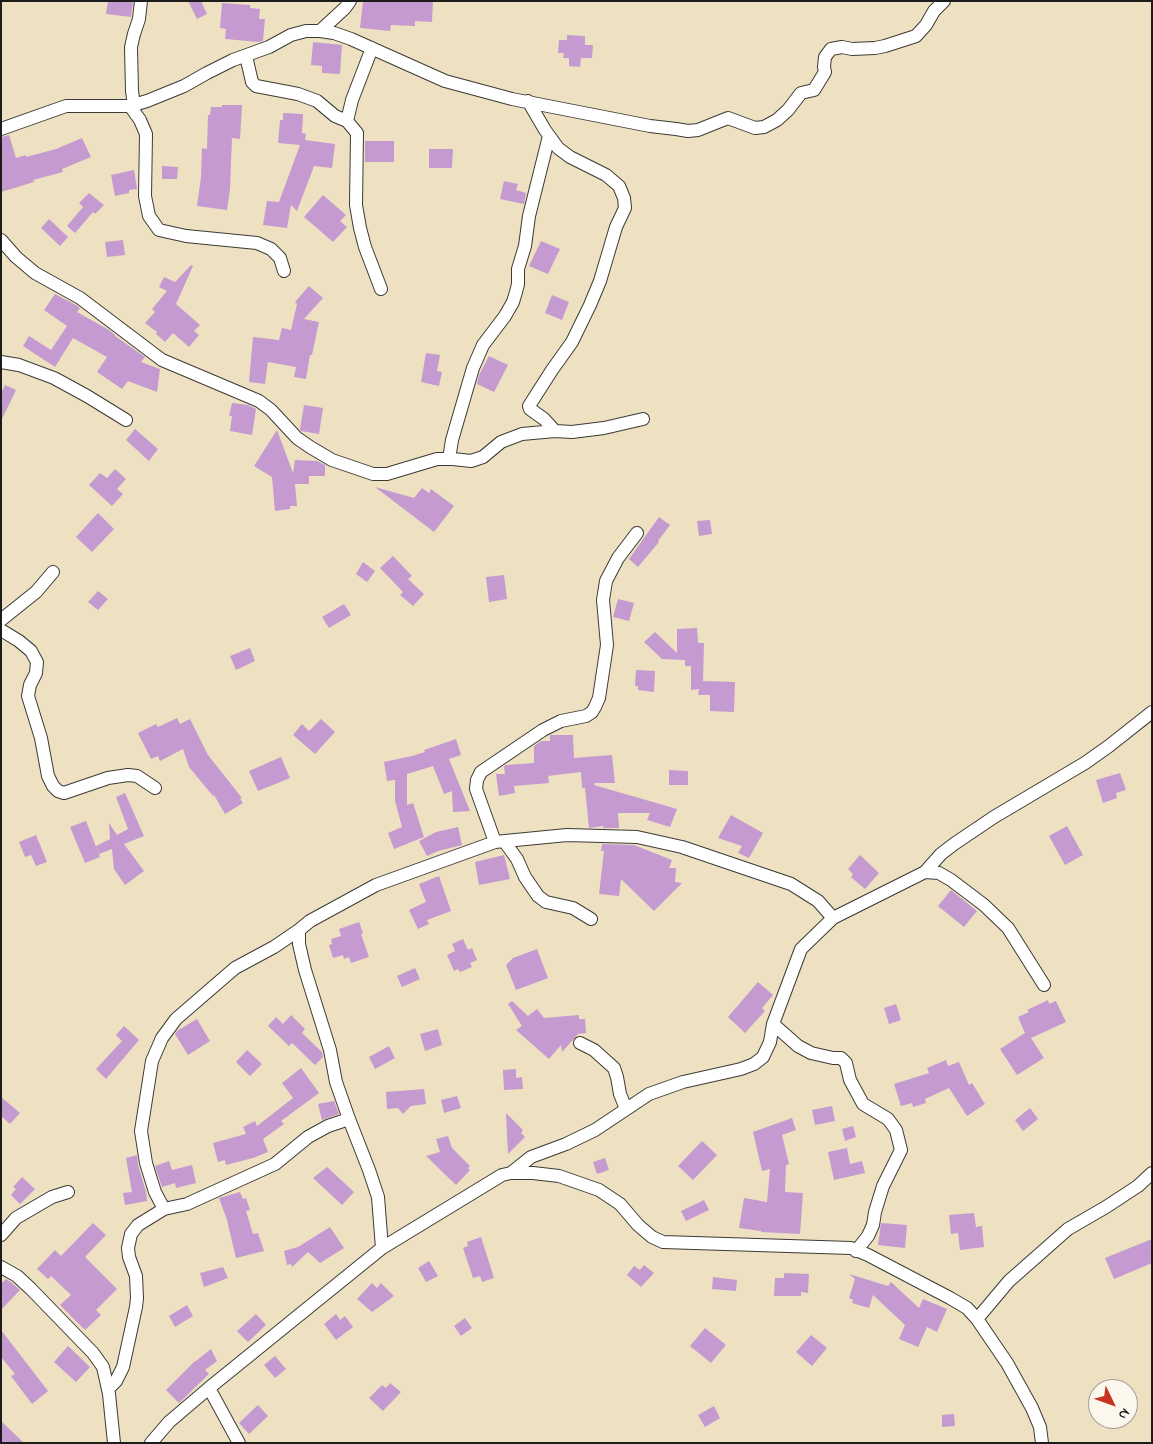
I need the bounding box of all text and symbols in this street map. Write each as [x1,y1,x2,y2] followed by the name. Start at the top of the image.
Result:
[1088,1379,1138,1429] north arrow
[1113,1403,1135,1424] text: N

